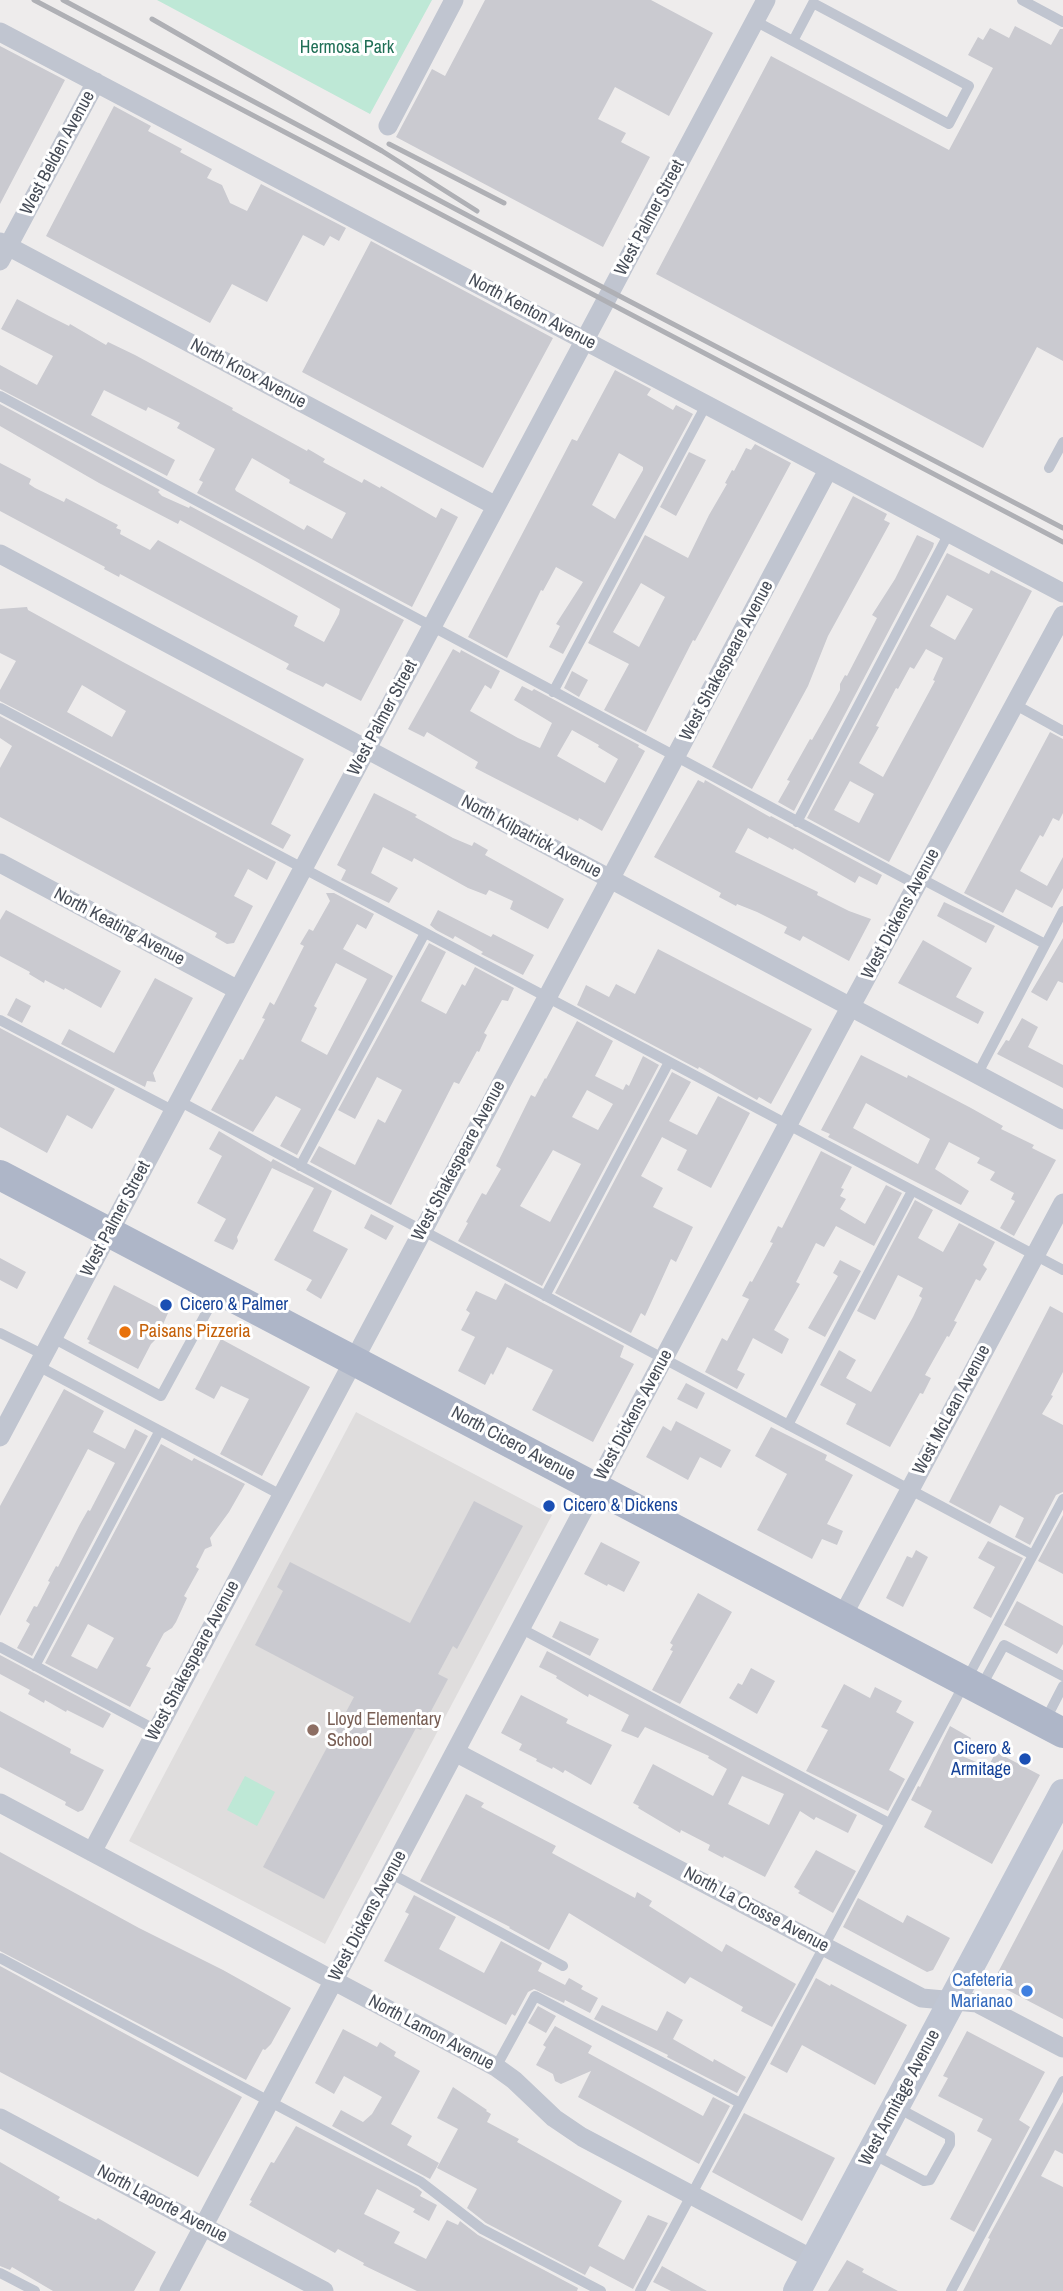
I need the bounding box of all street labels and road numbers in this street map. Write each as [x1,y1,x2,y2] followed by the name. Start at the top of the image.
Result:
[16,87,100,219] street label: West Belden Avenue
[610,157,690,279] street label: West Palmer Street
[465,269,599,355] street label: North Kenton Avenue
[187,334,309,414] street label: North Knox Avenue
[676,577,778,745] street label: West Shakespeare Avenue
[343,657,423,779] street label: West Palmer Street
[457,791,605,883] street label: North Kilpatrick Avenue
[857,845,945,983] street label: West Dickens Avenue
[50,883,188,971] street label: North Keating Avenue
[408,1077,510,1245] street label: West Shakespeare Avenue
[76,1158,156,1280] street label: West Palmer Street
[909,1341,995,1479] street label: West McLean Avenue
[590,1346,678,1484] street label: West Dickens Avenue
[447,1402,579,1486] street label: North Cicero Avenue
[142,1577,244,1745] street label: West Shakespeare Avenue
[324,1847,412,1985] street label: West Dickens Avenue
[680,1863,832,1957] street label: North La Crosse Avenue
[364,1991,498,2075] street label: North Lamon Avenue
[855,2026,945,2170] street label: West Armitage Avenue
[93,2161,231,2247] street label: North Laporte Avenue

